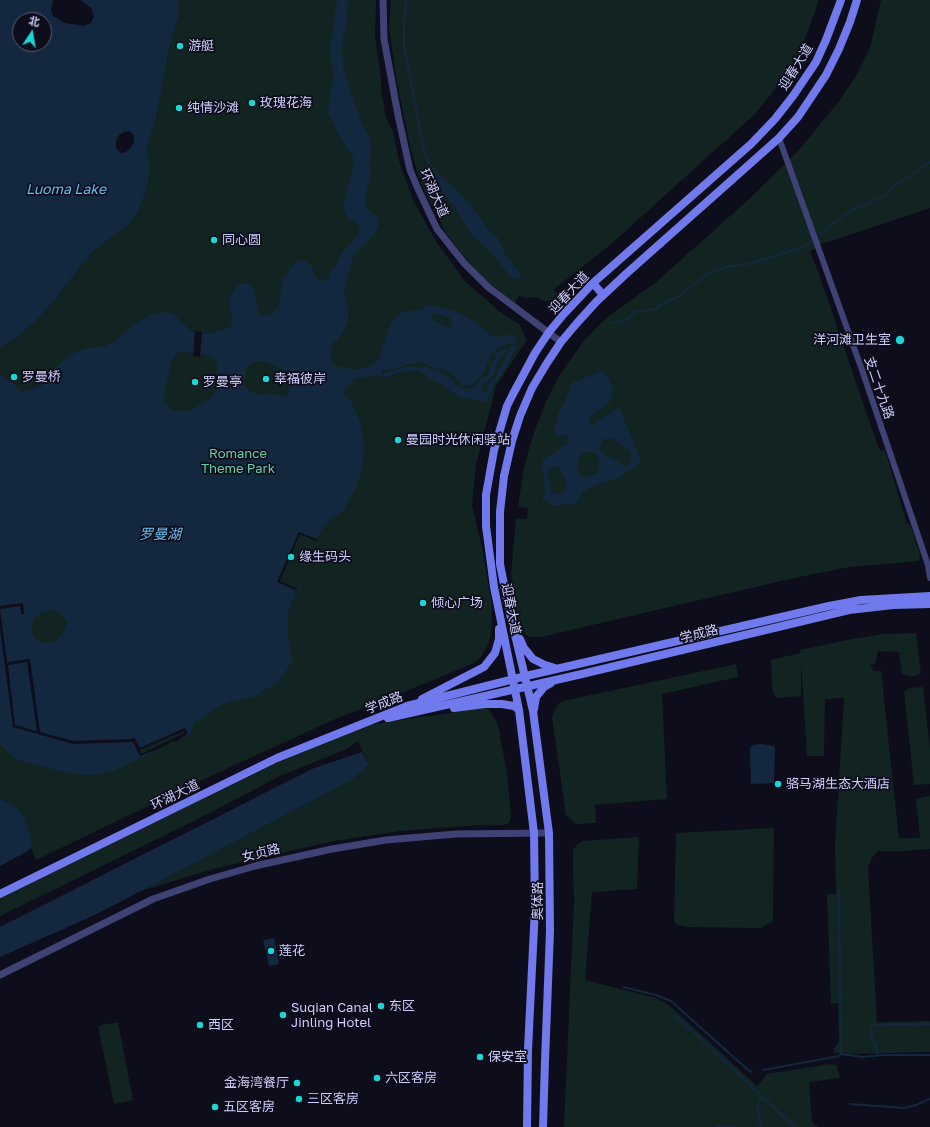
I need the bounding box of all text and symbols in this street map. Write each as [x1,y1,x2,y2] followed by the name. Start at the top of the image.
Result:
[12,12,52,52] north arrow
[28,13,41,28] text: 北
[188,38,214,54] place label: 游艇
[175,41,185,51] marker: 游艇
[776,41,816,93] street label: 迎春大道
[260,95,312,111] place label: 玫瑰花海
[247,98,257,108] marker: 玫瑰花海
[187,100,239,116] place label: 纯情沙滩
[174,103,184,113] marker: 纯情沙滩
[416,166,452,220] street label: 环湖大道
[26,182,106,198] water label: Luoma Lake
[222,232,261,248] place label: 同心圆
[209,235,219,245] marker: 同心圆
[546,269,592,317] street label: 迎春大道
[813,332,891,348] place label: 洋河滩卫生室
[894,334,906,346] marker: 洋河滩卫生室
[861,355,897,421] street label: 支二十九路
[22,369,61,385] place label: 罗曼桥
[274,371,326,387] place label: 幸福彼岸
[9,372,19,382] marker: 罗曼桥
[203,374,242,390] place label: 罗曼亭
[261,374,271,384] marker: 幸福彼岸
[190,377,200,387] marker: 罗曼亭
[406,432,510,448] place label: 曼园时光休闲驿站
[393,435,403,445] marker: 曼园时光休闲驿站
[201,446,275,477] park label: Romance Theme Park
[139,527,181,543] water label: 罗曼湖
[299,549,351,565] place label: 缘生码头
[286,552,296,562] marker: 缘生码头
[498,582,524,636] street label: 迎春大道
[431,595,483,611] place label: 倾心广场
[418,598,428,608] marker: 倾心广场
[678,622,720,646] street label: 学成路
[363,689,405,717] street label: 学成路
[786,776,890,792] place label: 骆马湖生态大酒店
[148,777,202,813] street label: 环湖大道
[773,779,783,789] marker: 骆马湖生态大酒店
[240,841,282,865] street label: 女贞路
[530,882,546,920] street label: 奥体路
[279,943,305,959] place label: 莲花
[266,946,276,956] marker: 莲花
[389,998,415,1014] place label: 东区
[291,1000,373,1031] place label: Suqian Canal Jinling Hotel
[376,1001,386,1011] marker: 东区
[278,1010,288,1020] marker: Suqian Canal Jinling Hotel
[208,1017,234,1033] place label: 西区
[195,1020,205,1030] marker: 西区
[488,1049,527,1065] place label: 保安室
[475,1052,485,1062] marker: 保安室
[385,1070,437,1086] place label: 六区客房
[372,1073,382,1083] marker: 六区客房
[224,1075,289,1091] place label: 金海湾餐厅
[292,1078,302,1088] marker: 金海湾餐厅
[307,1091,359,1107] place label: 三区客房
[294,1094,304,1104] marker: 三区客房
[223,1099,275,1115] place label: 五区客房
[210,1102,220,1112] marker: 五区客房

